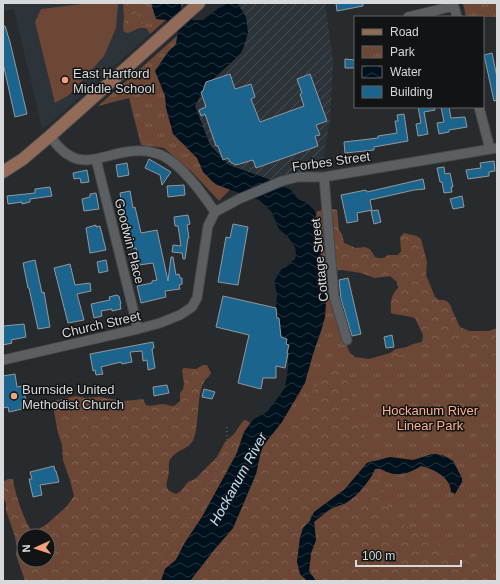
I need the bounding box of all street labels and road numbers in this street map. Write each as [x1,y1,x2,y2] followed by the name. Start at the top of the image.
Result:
[291,149,371,174] street label: Forbes Street
[112,197,147,285] street label: Goodwin Place
[308,217,331,302] street label: Cottage Street
[60,308,142,341] street label: Church Street

